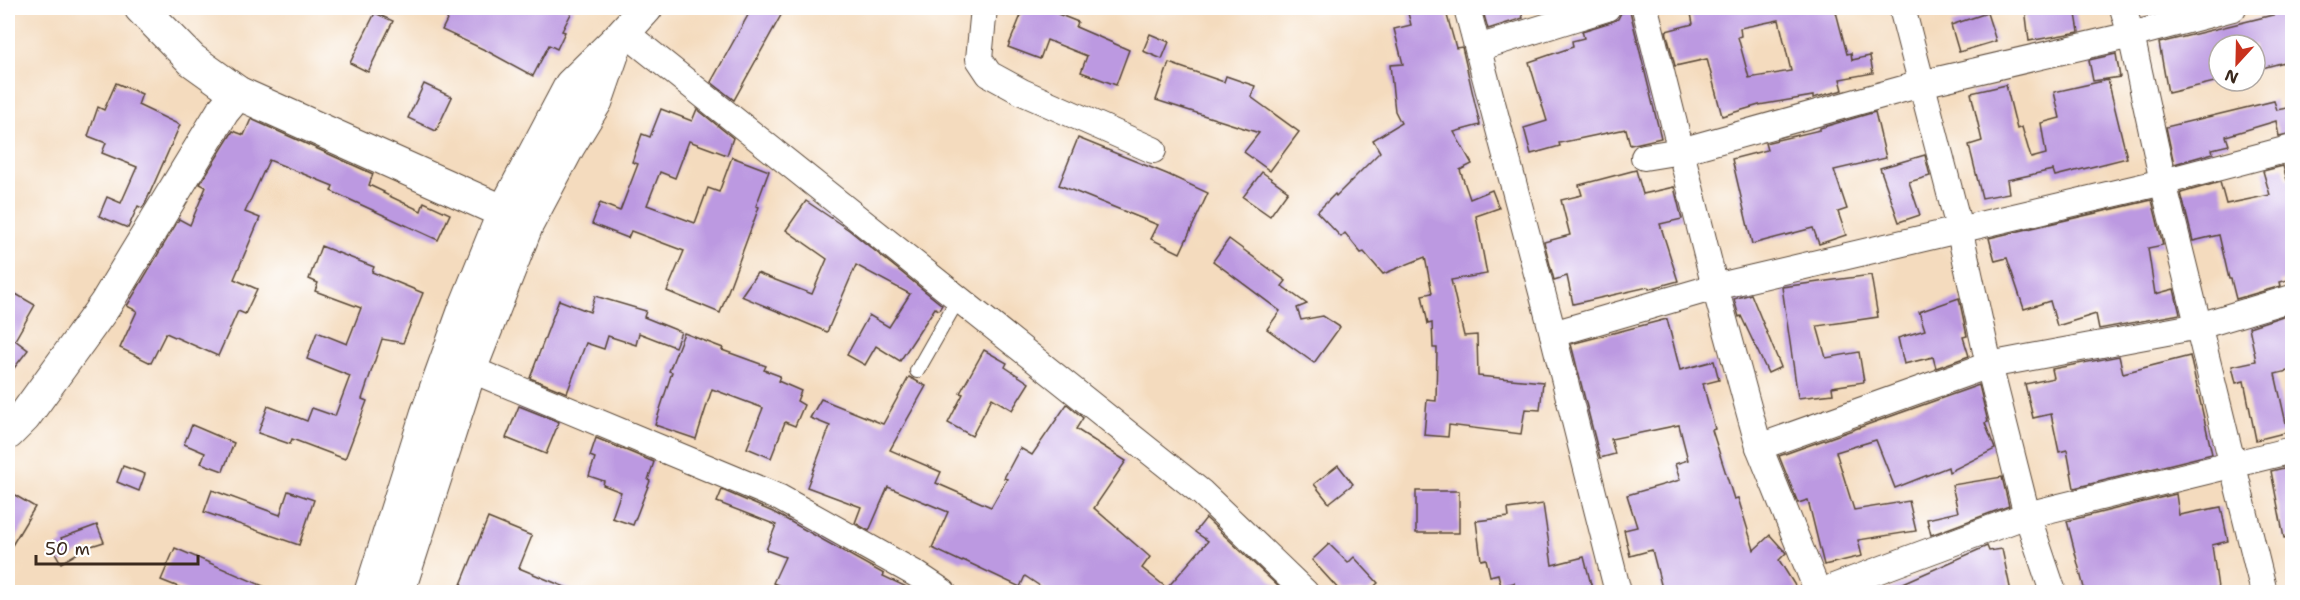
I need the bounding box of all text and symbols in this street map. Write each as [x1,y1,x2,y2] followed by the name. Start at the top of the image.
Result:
[2207,33,2267,93] north arrow
[2222,64,2241,89] text: N
[36,528,198,566] scale bar
[45,537,90,561] text: 50 m

